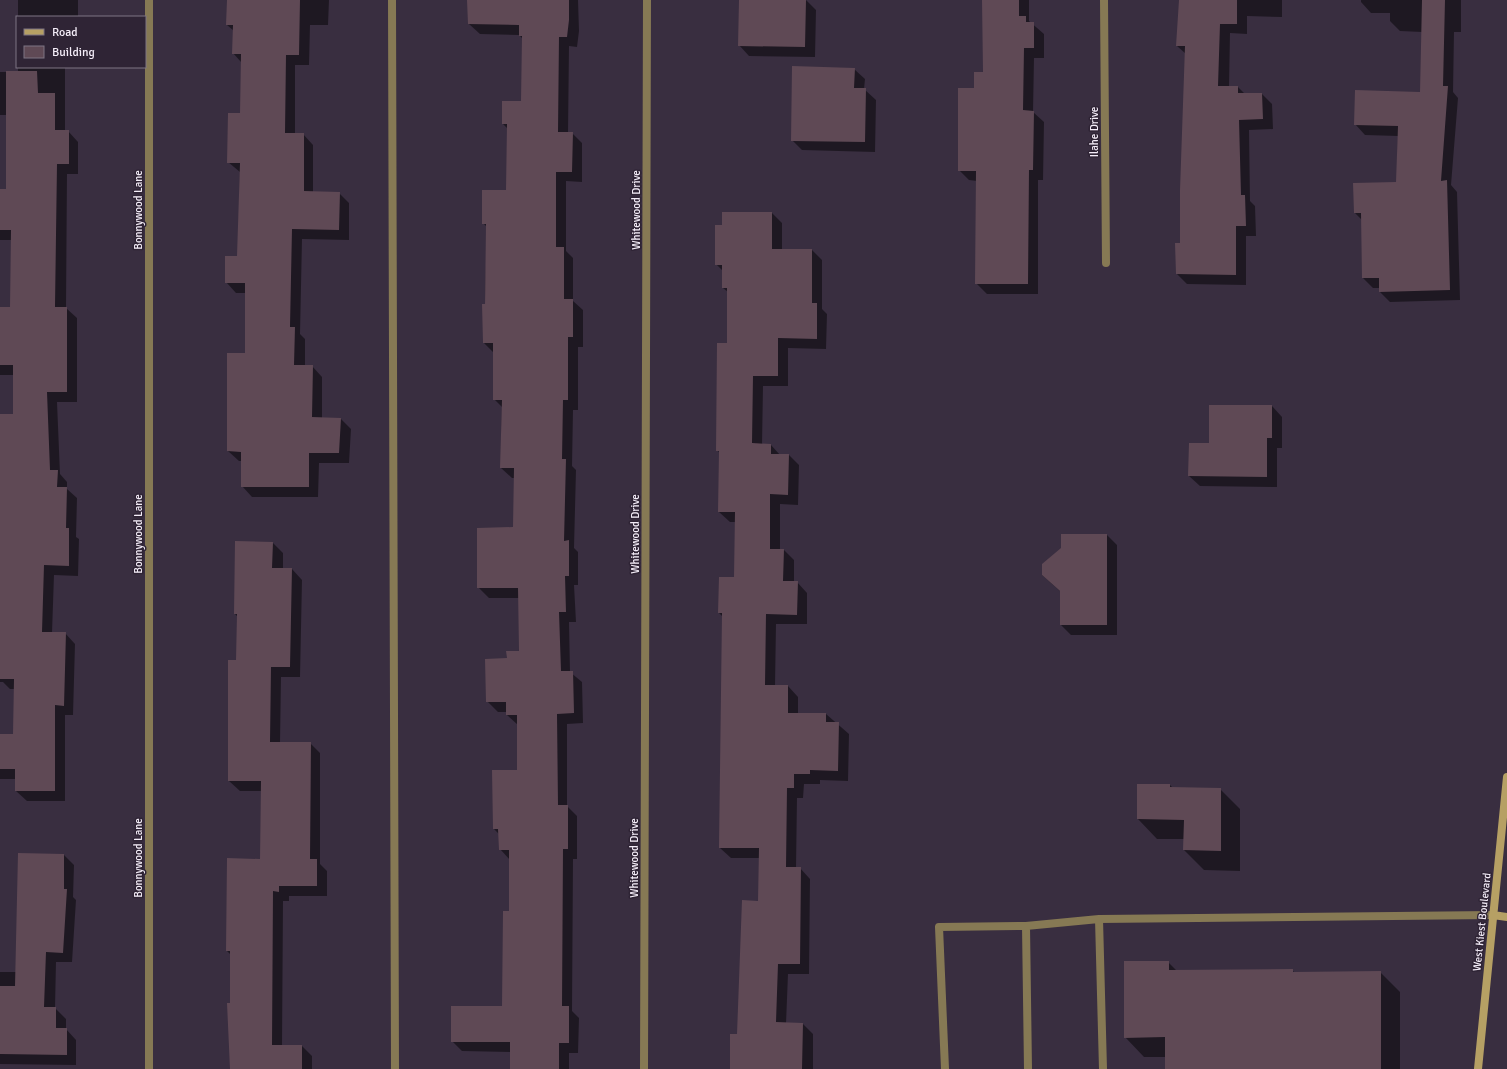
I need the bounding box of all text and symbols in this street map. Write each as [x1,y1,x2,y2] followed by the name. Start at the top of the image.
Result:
[16,16,146,68] legend
[52,25,78,40] text: Road
[52,45,95,60] text: Building
[1088,107,1101,157] street label: Ilahe Drive
[132,170,145,250] street label: Bonnywood Lane
[630,170,643,250] street label: Whitewood Drive
[132,494,145,574] street label: Bonnywood Lane
[629,494,642,574] street label: Whitewood Drive
[132,818,145,898] street label: Bonnywood Lane
[628,818,641,898] street label: Whitewood Drive
[1470,872,1494,972] street label: West Kiest Boulevard

